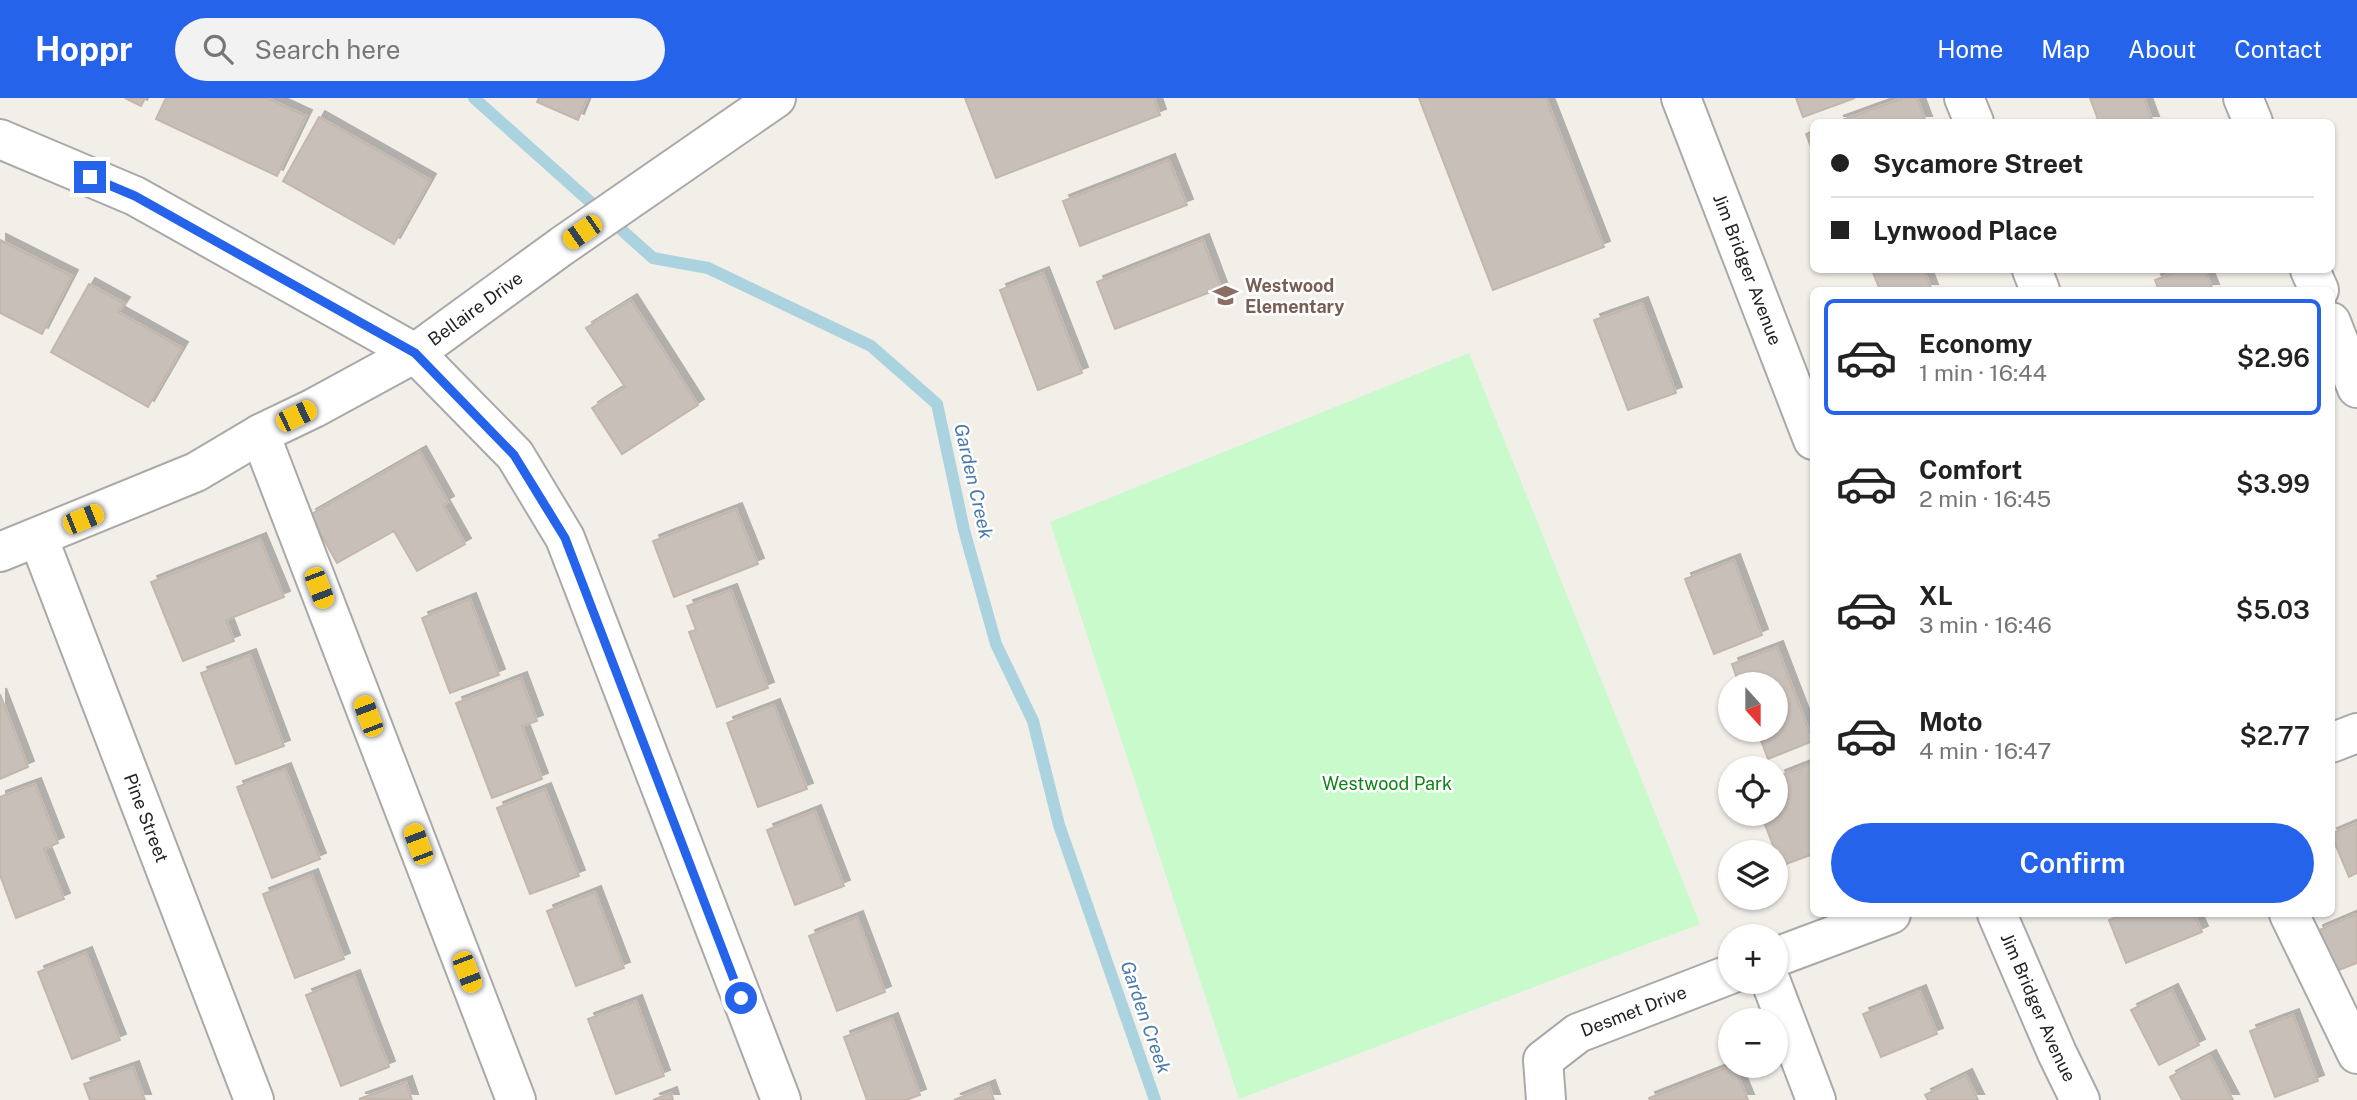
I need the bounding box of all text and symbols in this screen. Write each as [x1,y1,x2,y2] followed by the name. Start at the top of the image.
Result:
[175,18,665,81] search box
[35,30,133,68] text: Hoppr
[199,30,237,68] icon: search
[255,34,401,65] text: Search here
[1937,35,2003,63] text: Home
[2041,35,2090,63] text: Map
[2128,35,2196,63] text: About
[2234,35,2322,63] text: Contact
[1873,148,2083,179] text: Sycamore Street
[74,161,106,193] route end
[1709,191,1786,348] street label: Jim Bridger Avenue
[559,211,606,253] car
[1873,215,2057,246] text: Lynwood Place
[424,267,527,350] street label: Bellaire Drive
[1245,275,1344,317] place label: Westwood Elementary
[1211,282,1239,310] school or university icon: Westwood Elementary
[1835,326,1898,389] icon: car
[1919,328,2032,359] text: Economy
[2237,342,2310,373] text: $2.96
[1919,359,2047,386] text: 1 min · 16:44
[273,397,320,435] car
[950,421,998,542] water label: Garden Creek
[1835,452,1898,515] icon: car
[1919,454,2022,485] text: Comfort
[2236,468,2310,499] text: $3.99
[1919,485,2051,512] text: 2 min · 16:45
[60,501,107,537] car
[302,565,337,611] car
[1835,578,1898,641] icon: car
[1919,580,1953,611] text: XL
[2236,594,2310,625] text: $5.03
[1919,611,2052,638] text: 3 min · 16:46
[1718,672,1788,742] north arrow
[1718,672,1788,1078] map controls
[351,693,386,739] car
[1835,704,1898,767] icon: car
[1919,706,1982,737] text: Moto
[2240,720,2310,751] text: $2.77
[1919,737,2051,764] text: 4 min · 16:47
[1718,756,1788,826] button: locate
[120,770,173,865] street label: Pine Street
[1322,773,1452,794] park label: Westwood Park
[401,821,436,867] car
[1831,823,2314,903] button: Confirm
[1718,840,1788,910] button: layers
[1718,924,1788,994] button: +
[1996,930,2080,1085] street label: Jim Bridger Avenue
[450,949,485,995] car
[1116,958,1176,1077] water label: Garden Creek
[1578,981,1689,1041] street label: Desmet Drive
[725,982,757,1014] route start
[1718,1008,1788,1078] button: −

